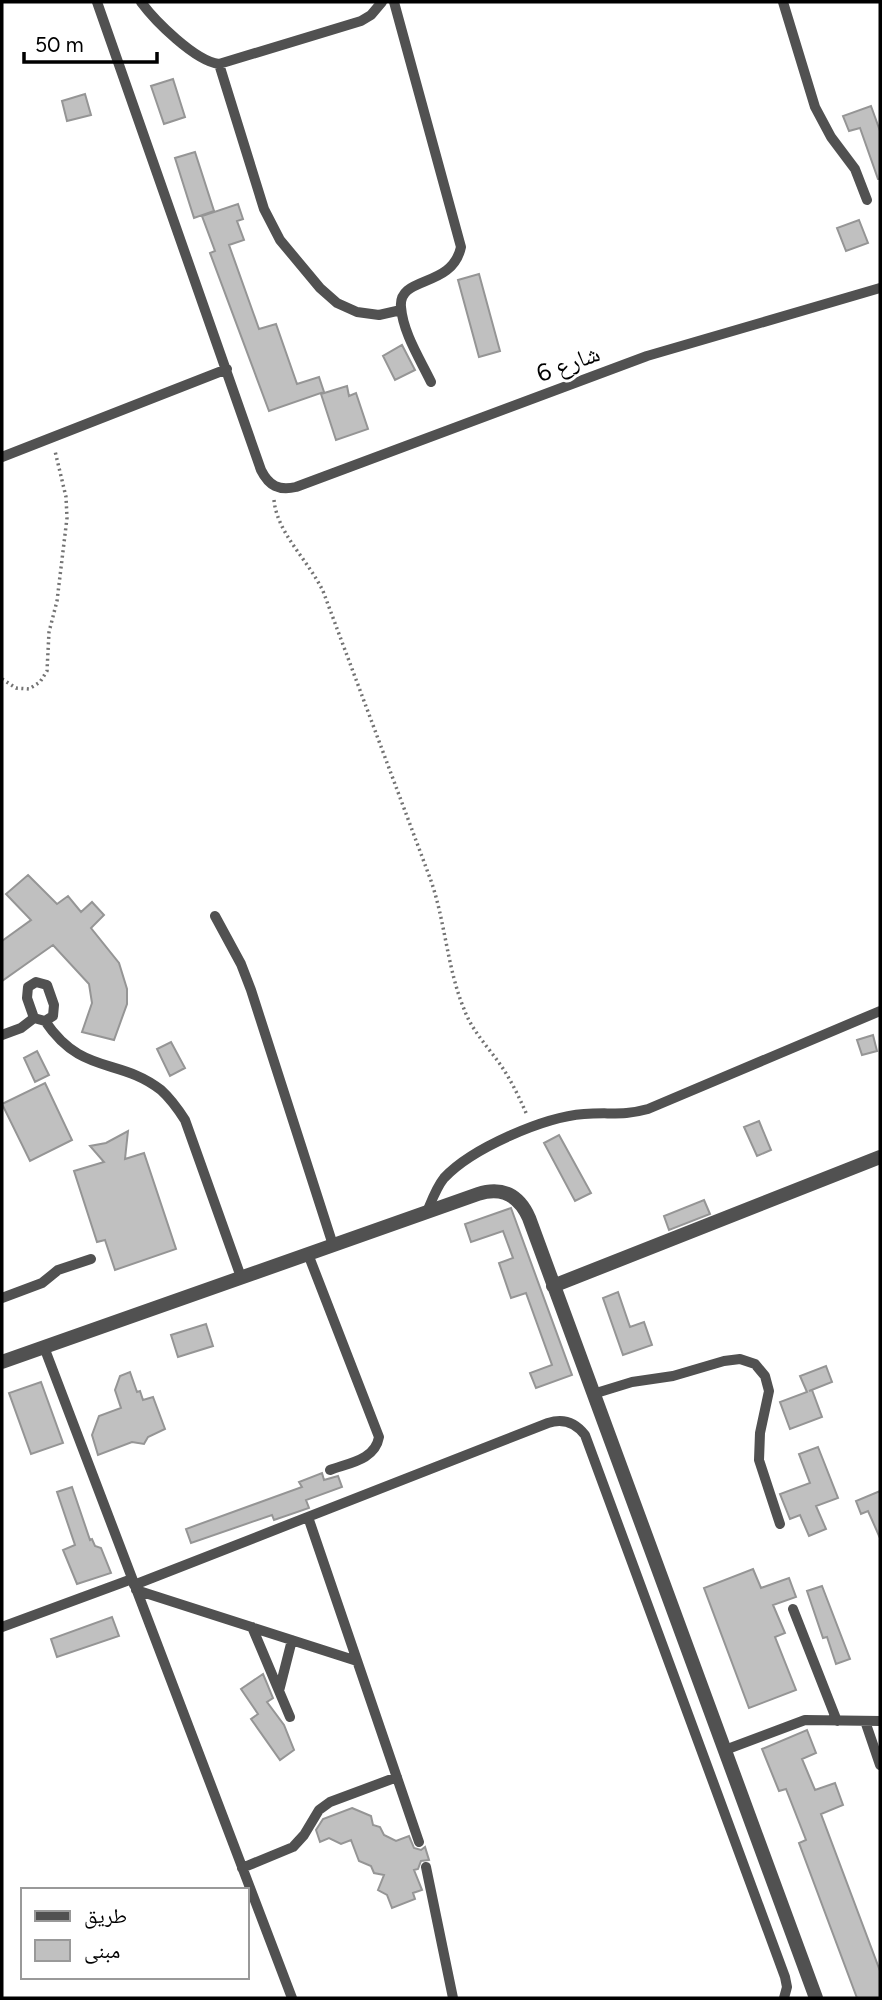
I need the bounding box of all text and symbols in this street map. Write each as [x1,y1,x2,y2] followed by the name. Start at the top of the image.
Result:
[24,21,158,65] scale bar
[35,32,84,57] text: 50 m
[532,338,604,389] street label: شارع 6
[21,1888,248,1979] legend
[84,1903,127,1929] text: طريق
[84,1938,120,1964] text: مبنى

